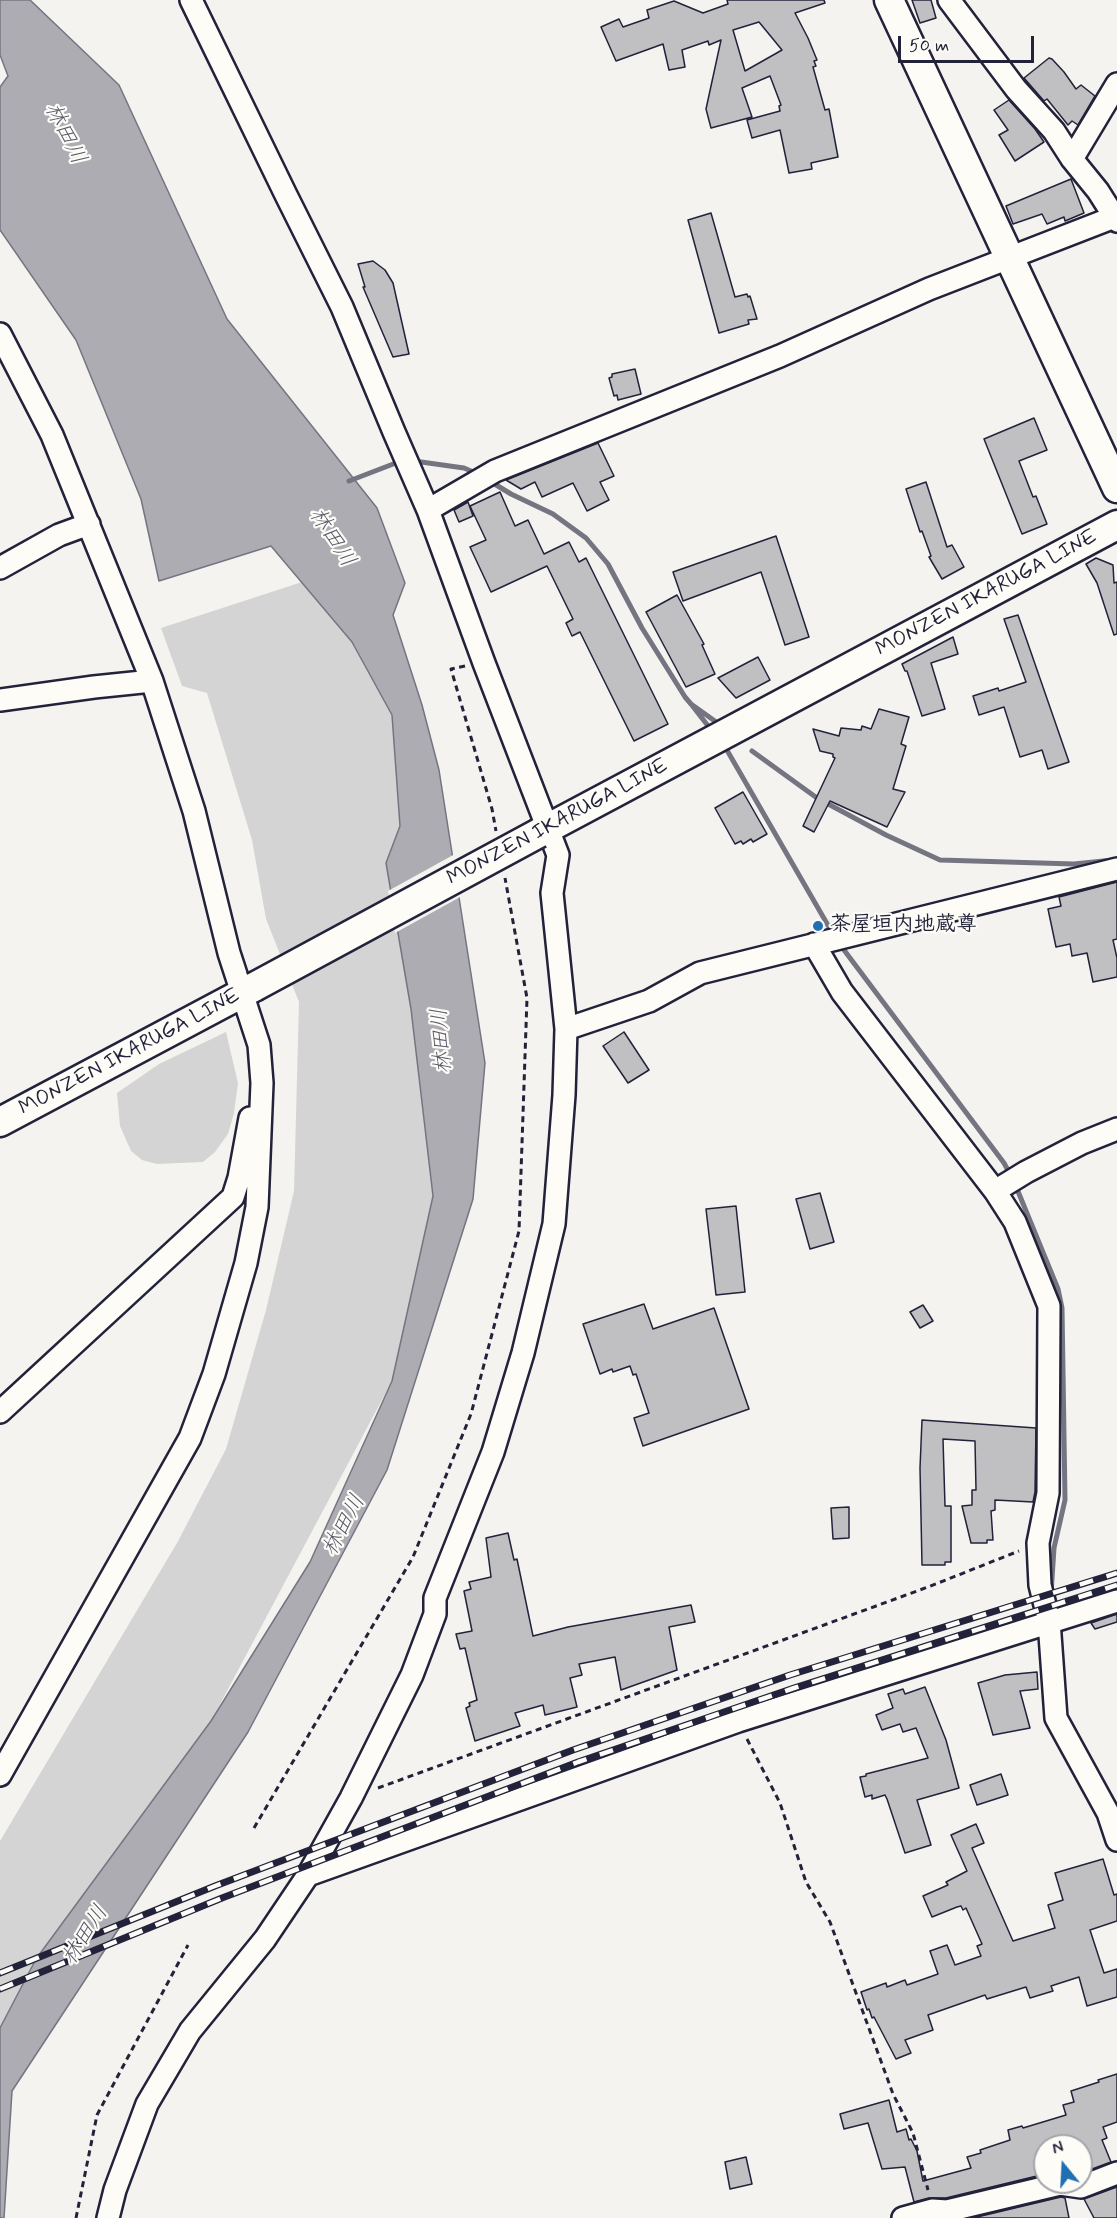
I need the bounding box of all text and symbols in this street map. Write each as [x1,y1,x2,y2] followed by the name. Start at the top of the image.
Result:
[901,24,1038,62] scale bar
[909,34,949,58] text: 50 m
[37,99,91,169] water label: 林田川
[302,503,360,573] water label: 林田川
[872,525,1102,663] street label: MONZEN IKARUGA LINE
[443,754,673,892] street label: MONZEN IKARUGA LINE
[830,913,977,939] place label: 茶屋垣内地蔵尊
[811,919,825,933] marker: 茶屋垣内地蔵尊
[15,984,245,1122] street label: MONZEN IKARUGA LINE
[428,1007,458,1075] water label: 林田川
[318,1491,372,1561] water label: 林田川
[57,1901,115,1971] water label: 林田川
[1033,2134,1093,2194] north arrow
[1050,2137,1066,2160] text: N

